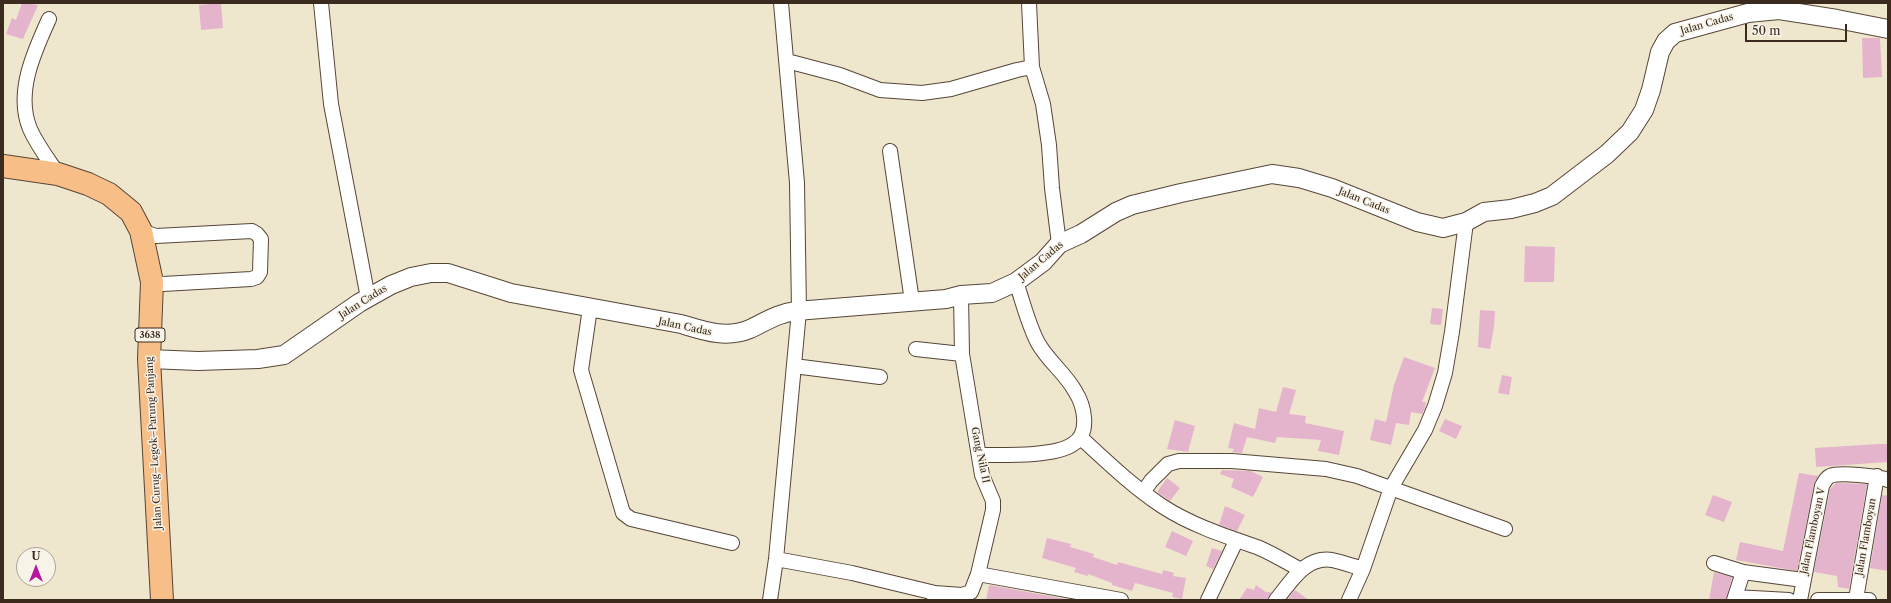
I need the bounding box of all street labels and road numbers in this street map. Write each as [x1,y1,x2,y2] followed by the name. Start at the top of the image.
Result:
[1679,11,1735,37] street label: Jalan Cadas
[1336,185,1392,217] street label: Jalan Cadas
[1016,239,1066,283] street label: Jalan Cadas
[337,282,389,322] street label: Jalan Cadas
[657,315,713,339] street label: Jalan Cadas
[135,328,165,342] road number: 3638
[143,356,165,530] street label: Jalan Curug–Legok–Parung Panjang
[968,426,992,484] street label: Gang Nila II
[1798,486,1828,576] street label: Jalan Flamboyan V
[1853,497,1879,577] street label: Jalan Flamboyan

